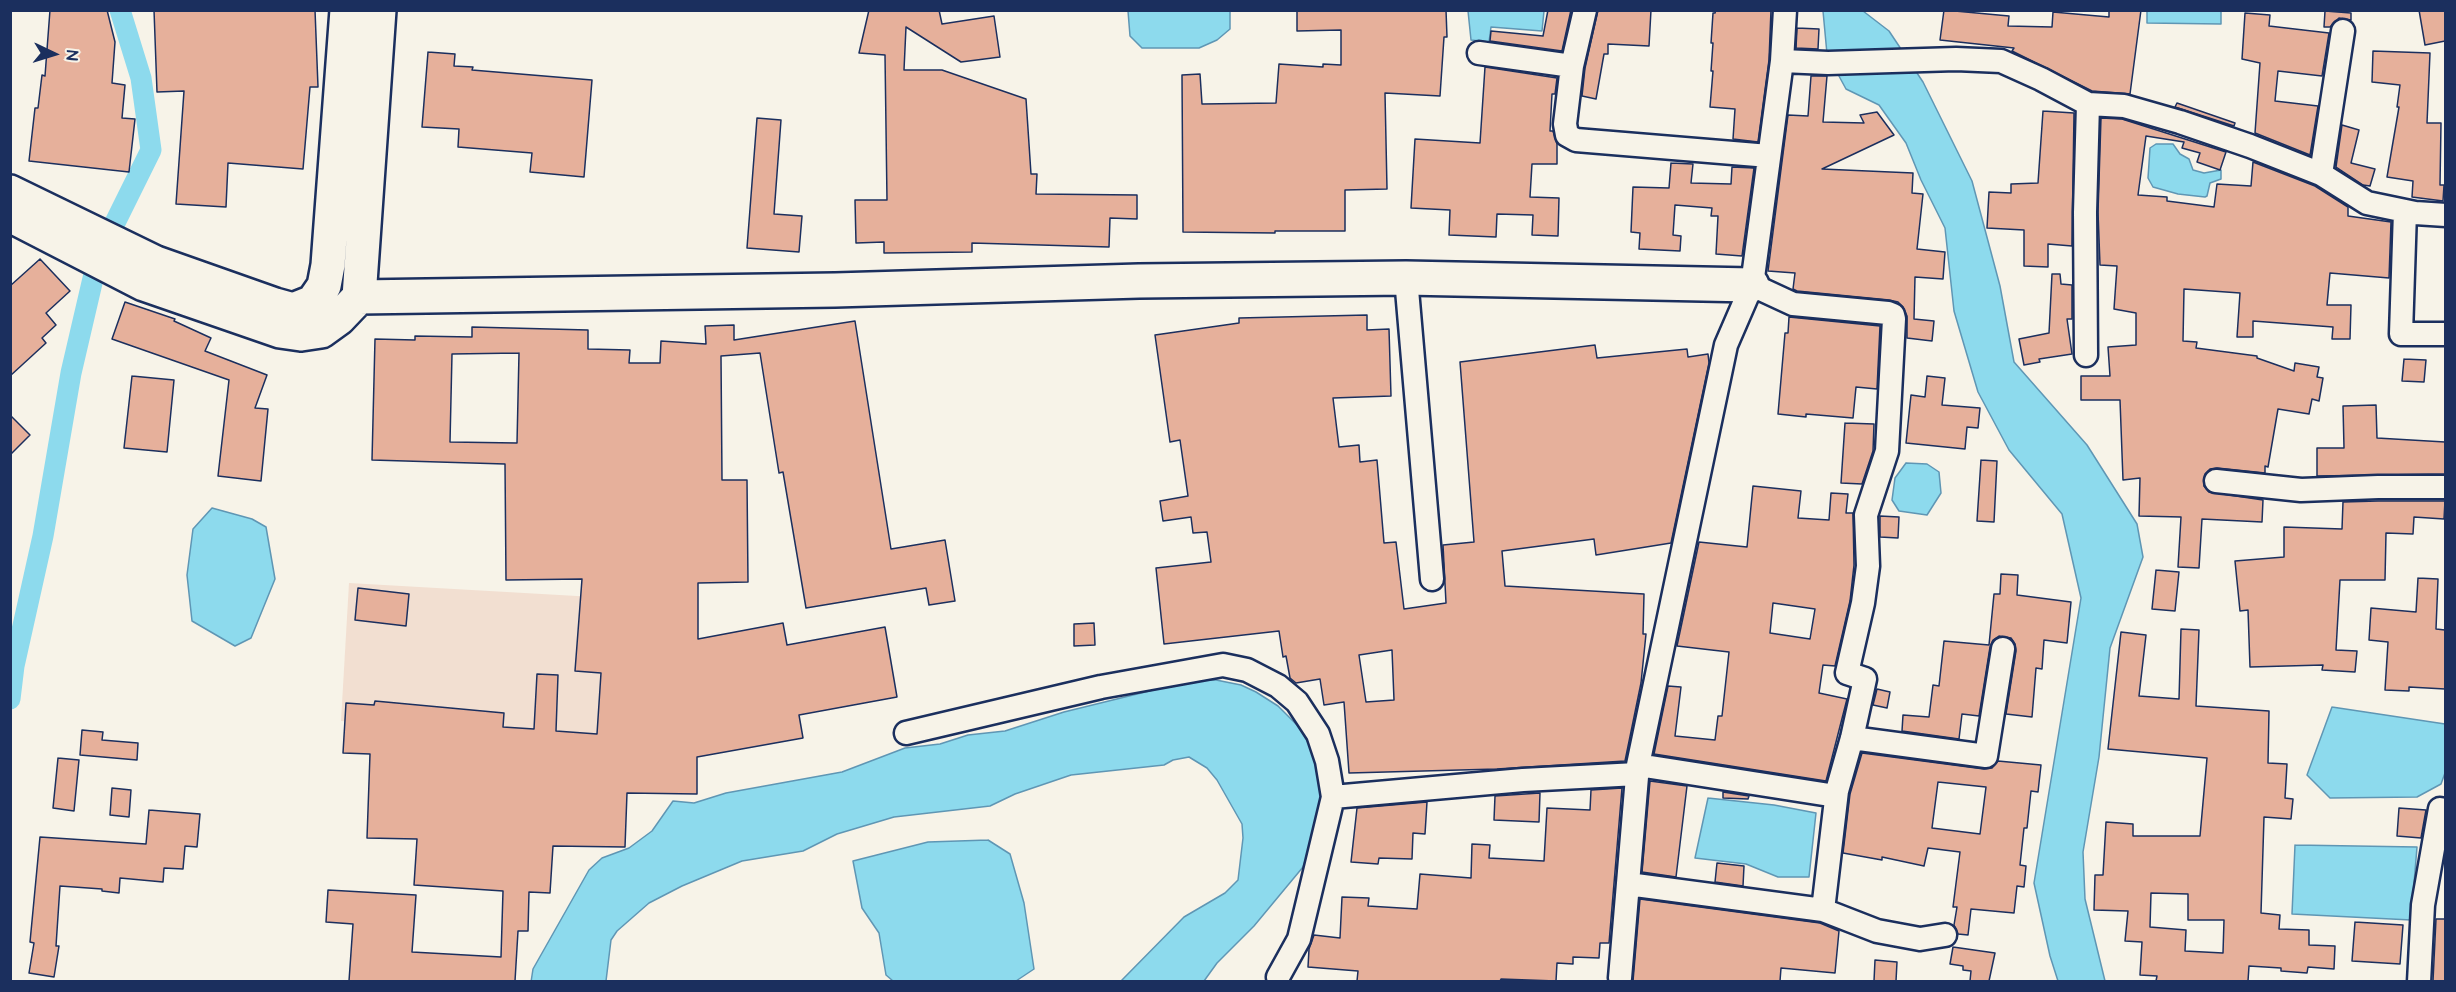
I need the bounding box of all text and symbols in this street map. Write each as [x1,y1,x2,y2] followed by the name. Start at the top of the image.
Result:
[24,24,84,84] north arrow
[61,49,83,61] text: N

